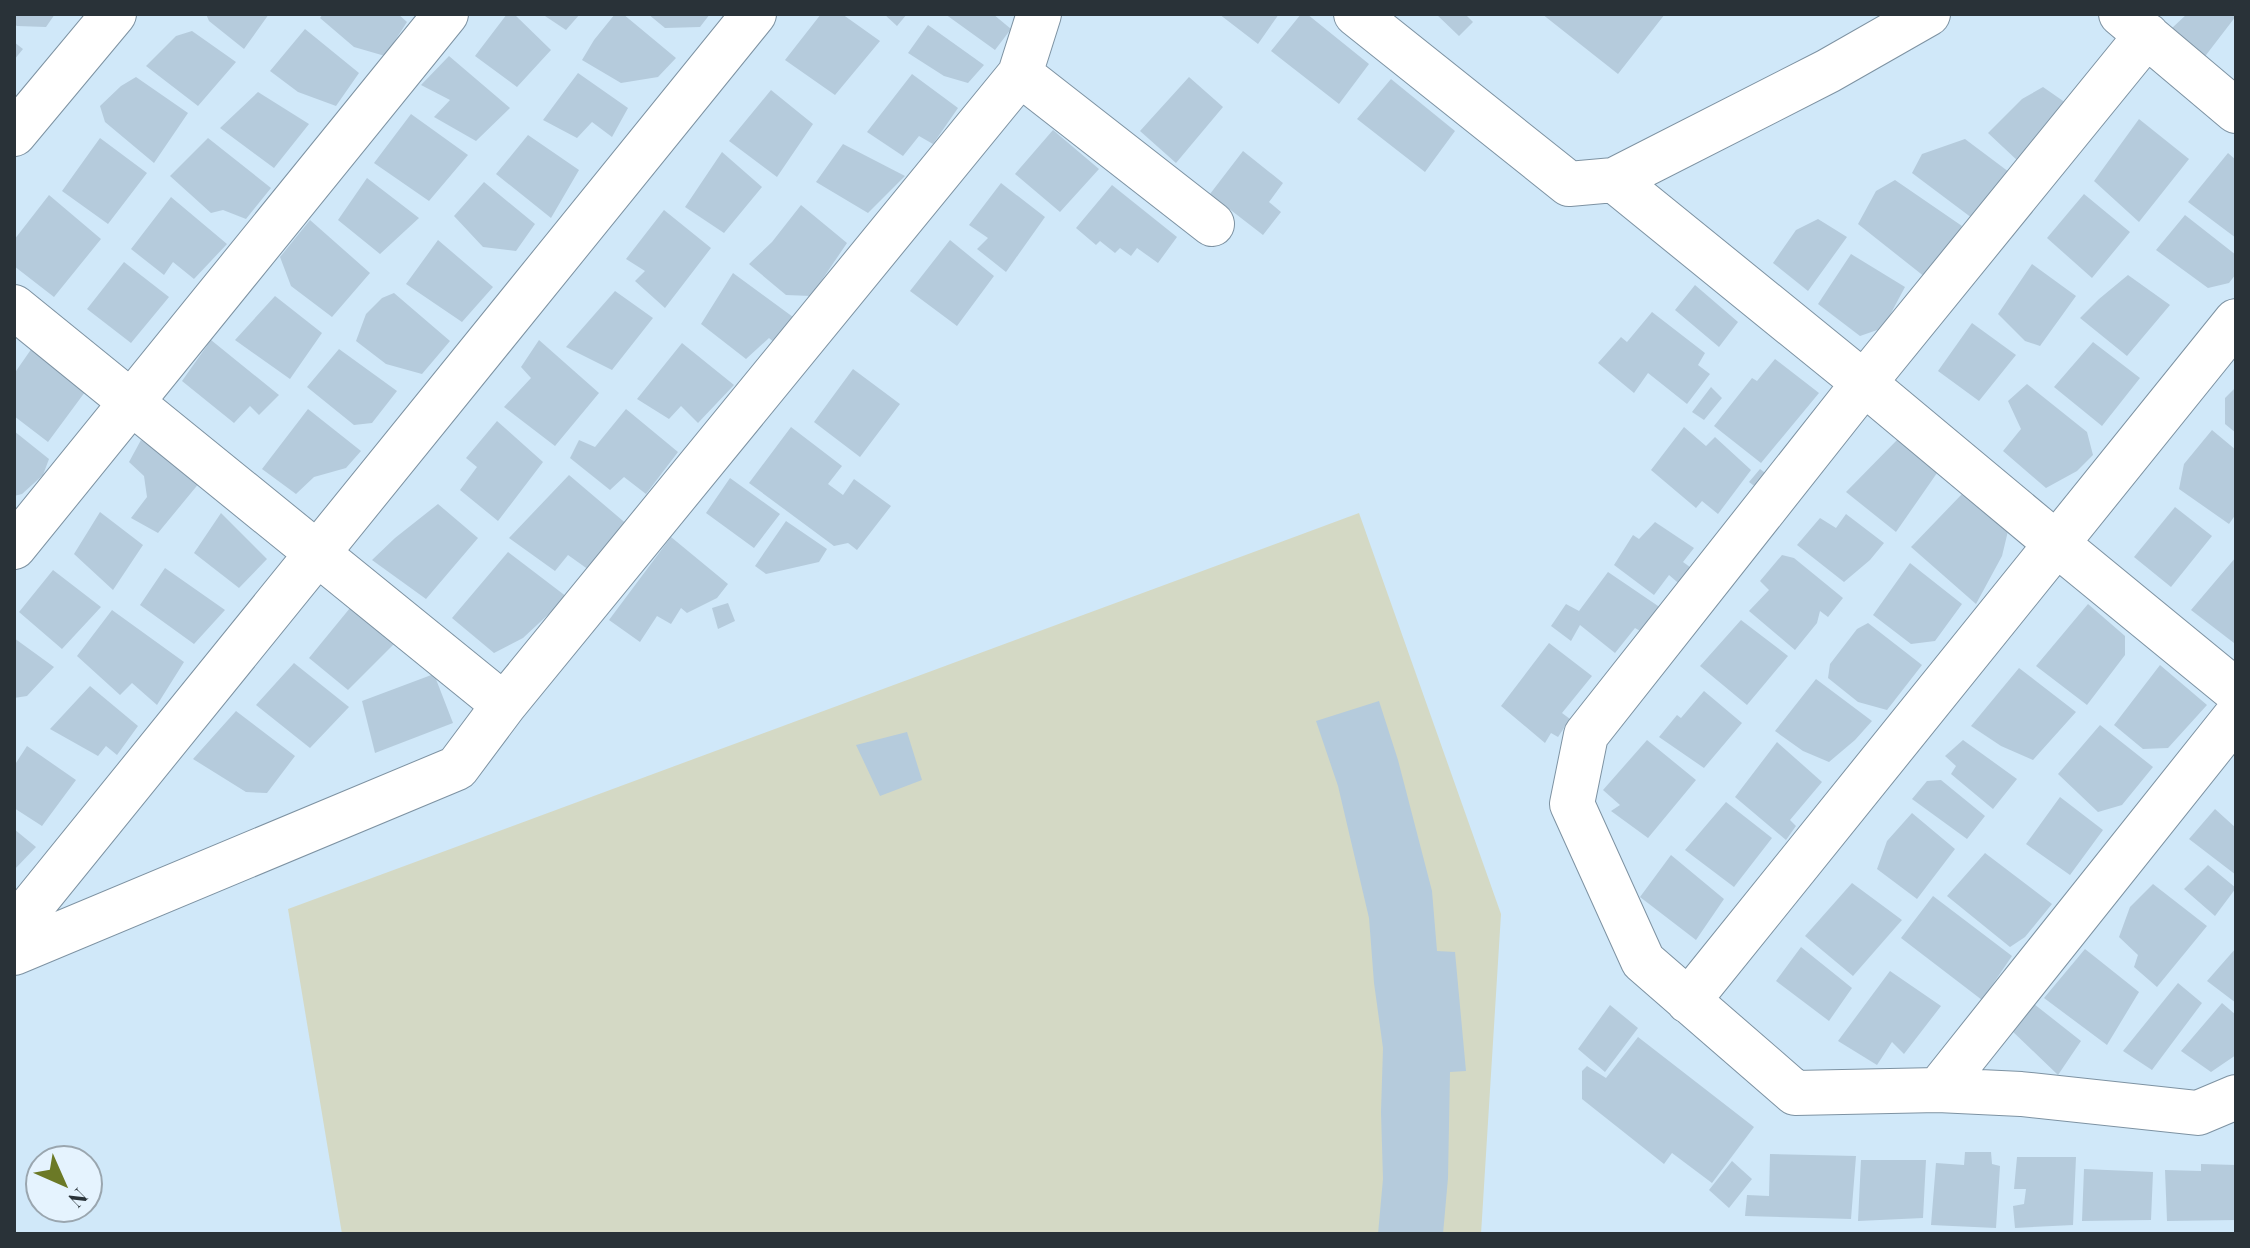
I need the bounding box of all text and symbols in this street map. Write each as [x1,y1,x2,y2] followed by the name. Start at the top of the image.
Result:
[24,1144,104,1224] north arrow
[63,1183,95,1215] text: N

